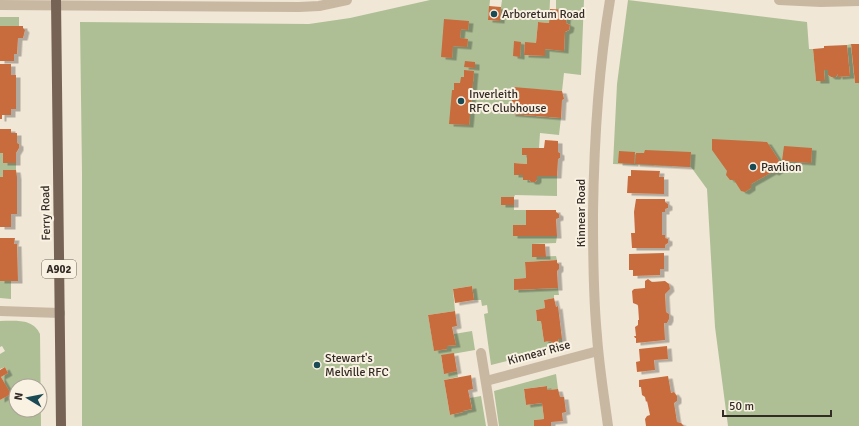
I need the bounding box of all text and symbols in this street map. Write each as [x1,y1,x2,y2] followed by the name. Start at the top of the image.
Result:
[502,7,585,22] place label: Arboretum Road
[489,9,499,19] marker: Arboretum Road
[469,87,546,116] place label: Inverleith RFC Clubhouse
[456,96,466,106] marker: Inverleith RFC Clubhouse
[761,160,802,175] place label: Pavilion
[748,162,758,172] marker: Pavilion
[574,179,589,247] street label: Kinnear Road
[38,185,54,241] street label: Ferry Road
[42,260,76,278] road number: A902
[506,337,572,369] street label: Kinnear Rise
[325,351,389,380] place label: Stewart's Melville RFC
[312,360,322,370] marker: Stewart's Melville RFC
[8,378,48,418] north arrow
[12,391,26,401] text: N
[723,392,831,418] scale bar
[729,399,754,414] text: 50 m

